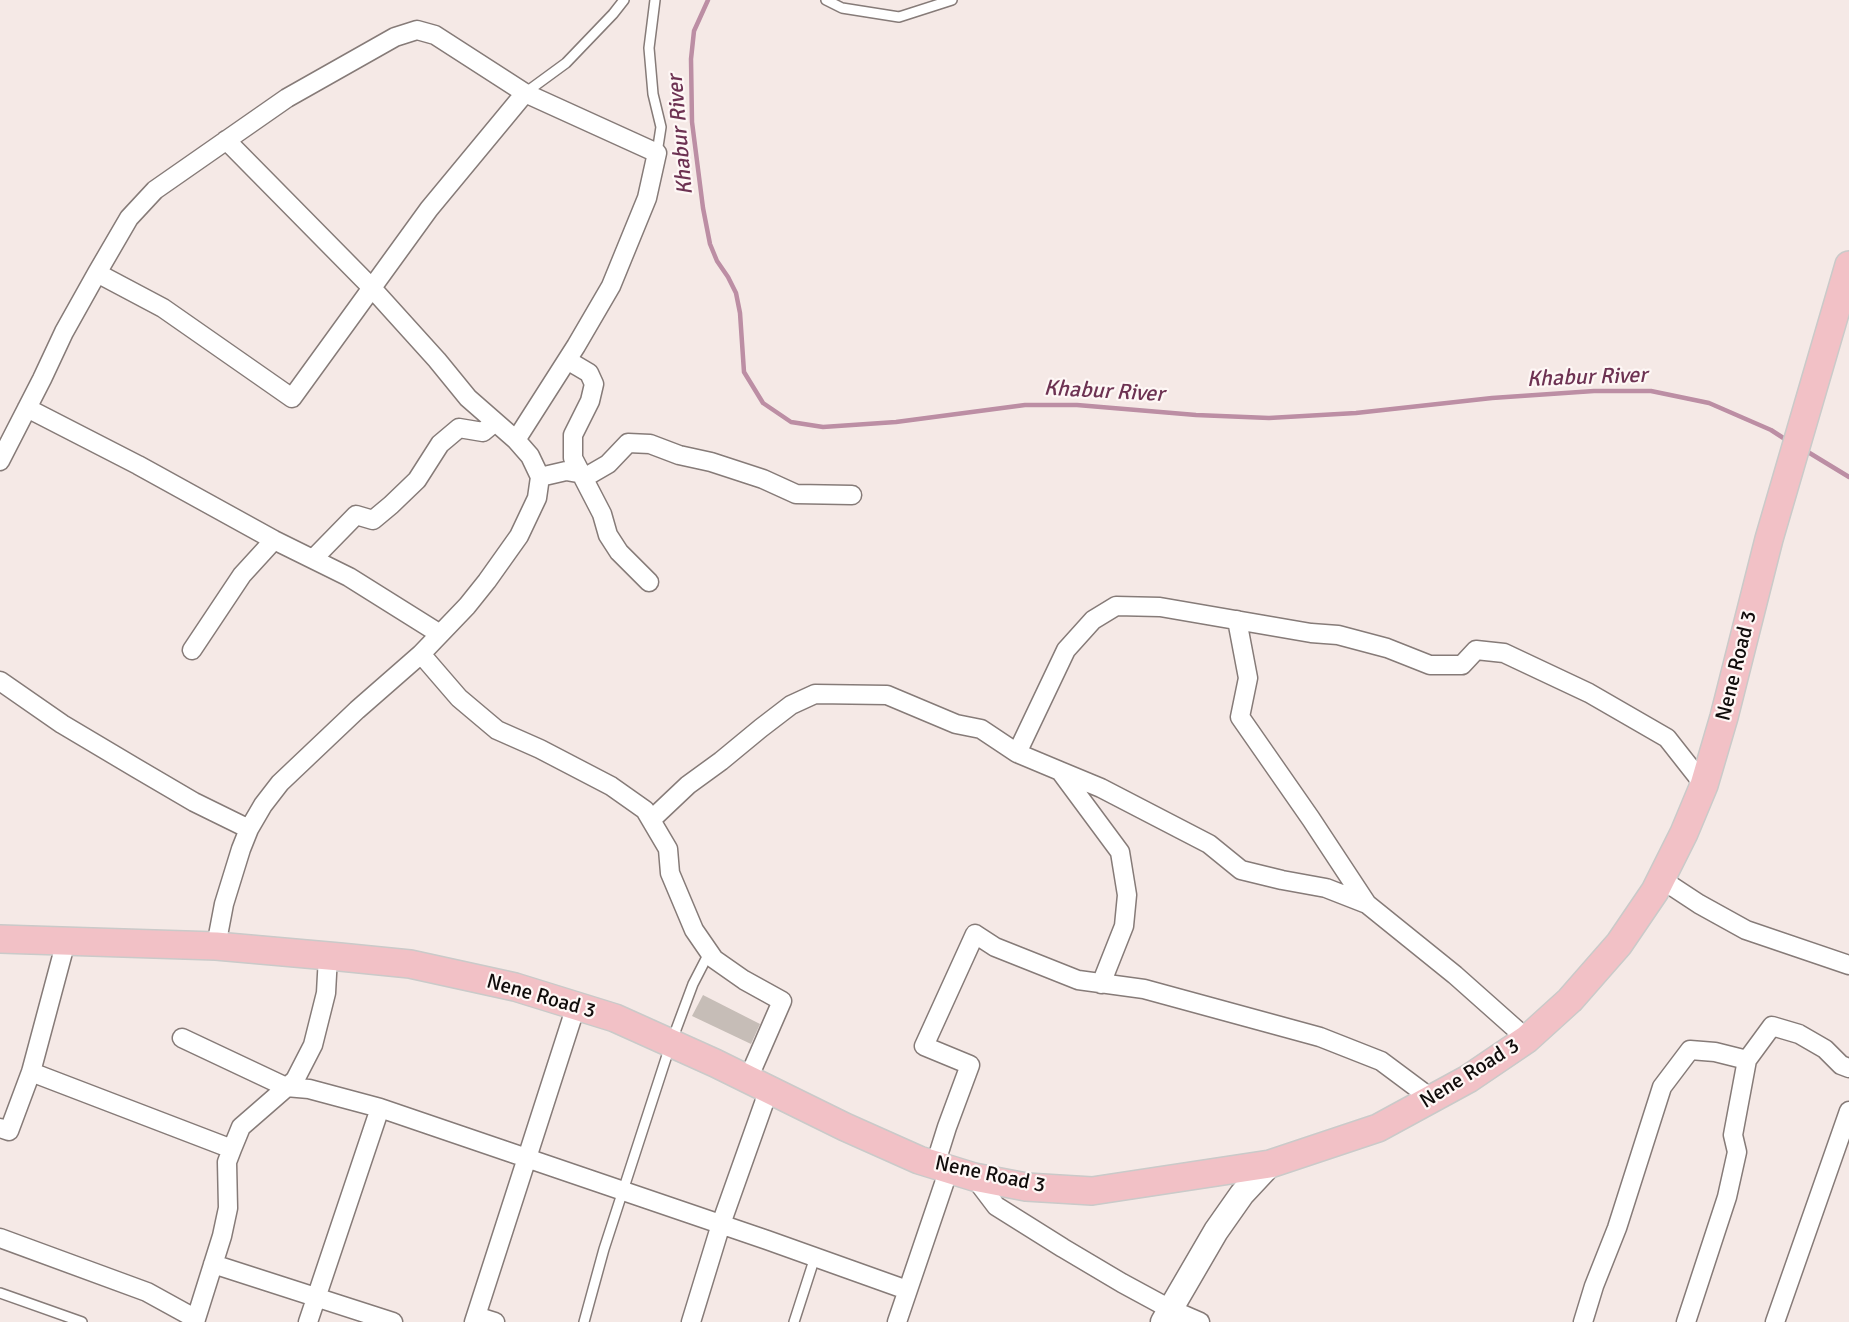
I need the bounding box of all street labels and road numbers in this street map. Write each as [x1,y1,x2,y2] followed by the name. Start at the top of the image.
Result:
[1711,608,1763,724] street label: Nene Road 3
[484,969,598,1025] street label: Nene Road 3
[1416,1034,1524,1114] street label: Nene Road 3
[932,1151,1048,1199] street label: Nene Road 3

